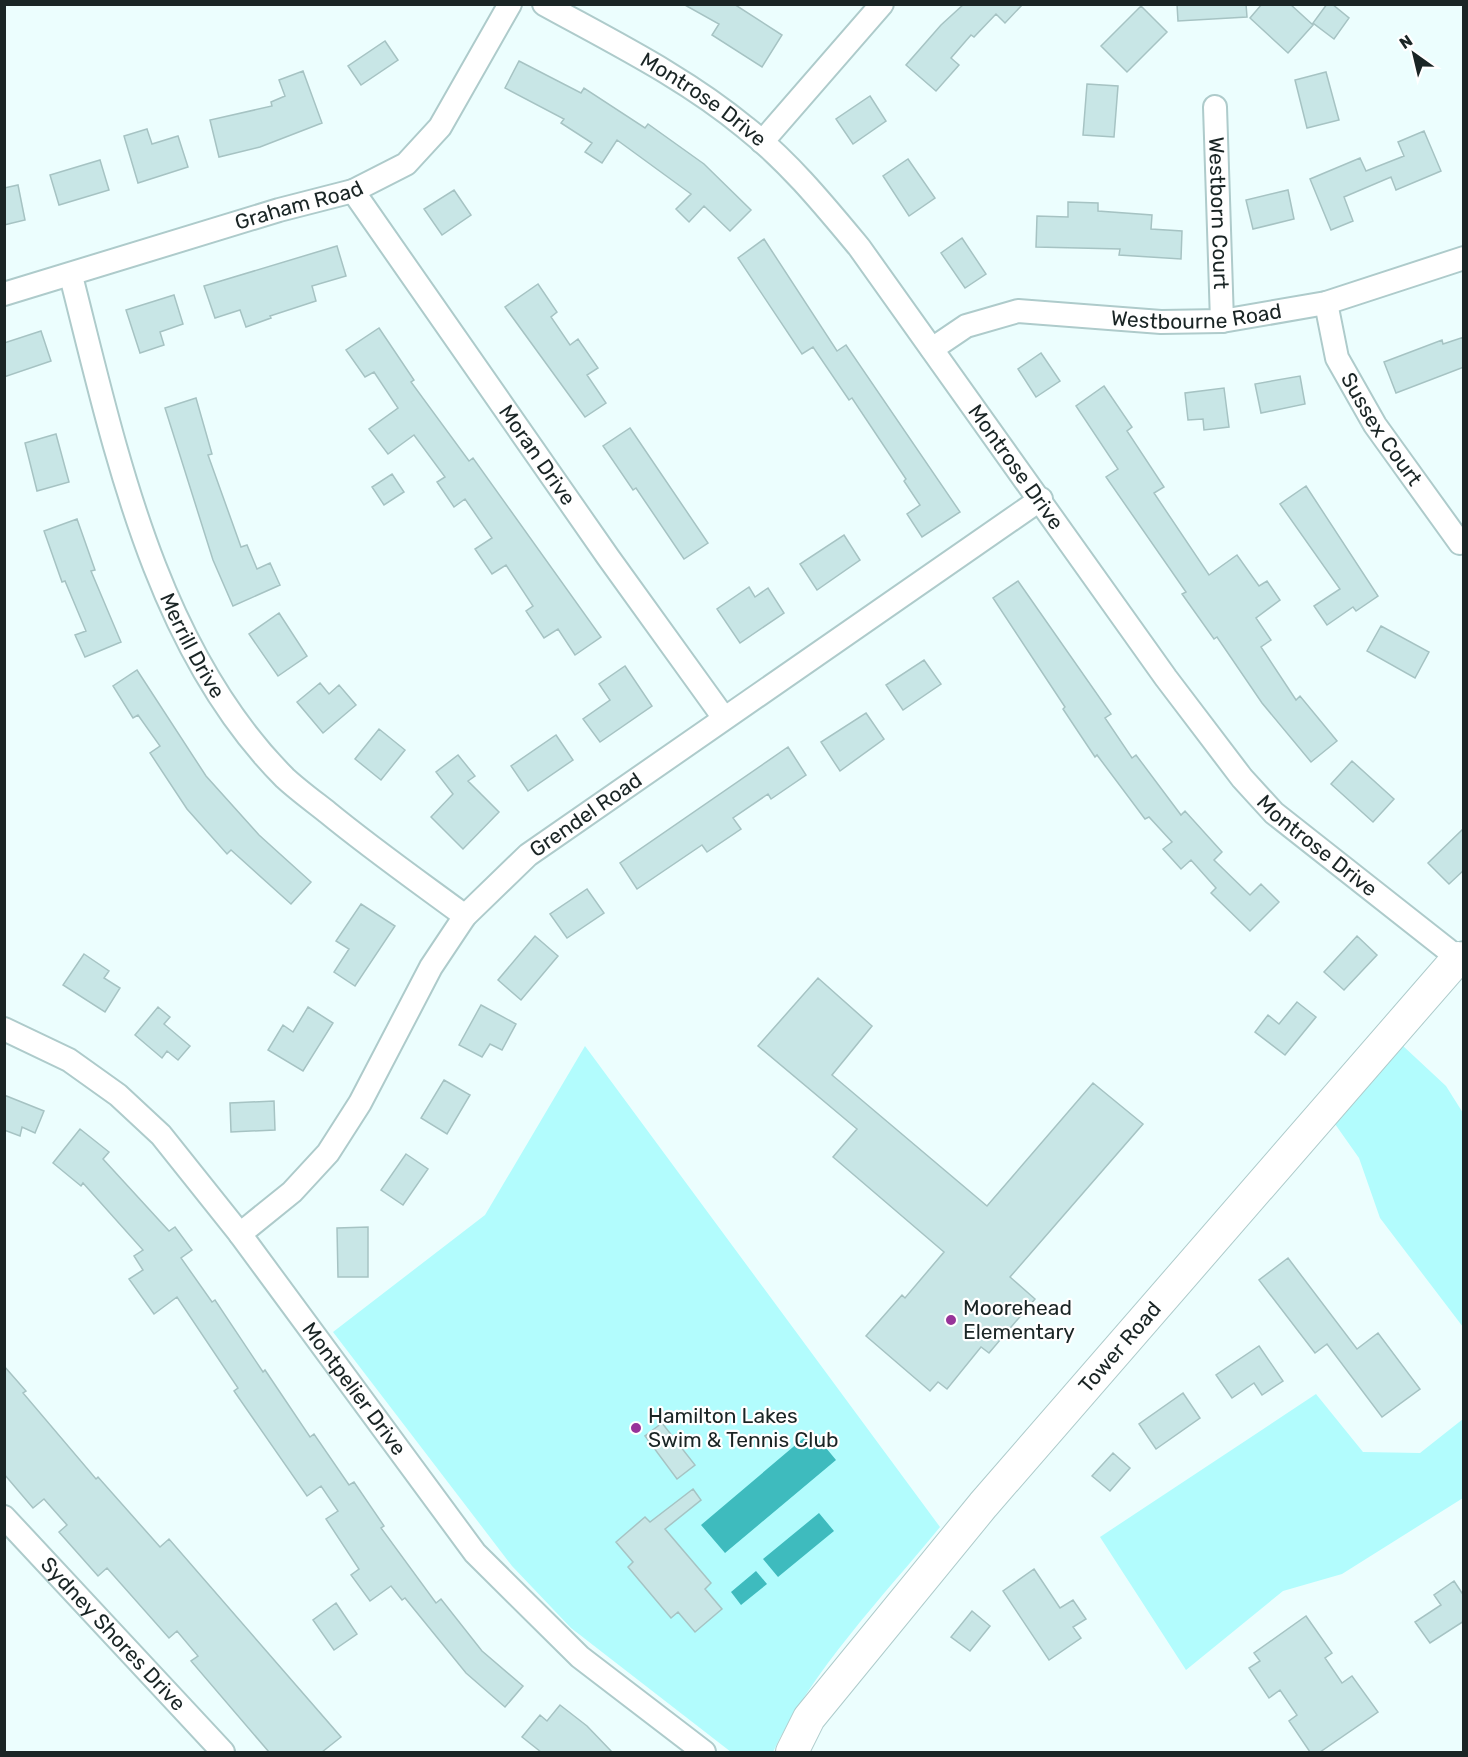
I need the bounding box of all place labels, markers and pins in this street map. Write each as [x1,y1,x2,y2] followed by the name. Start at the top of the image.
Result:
[963,1295,1075,1344] place label: Moorehead Elementary
[944,1313,958,1327] marker: Moorehead Elementary
[648,1403,839,1452] place label: Hamilton Lakes Swim & Tennis Club
[629,1421,643,1435] marker: Hamilton Lakes Swim & Tennis Club

